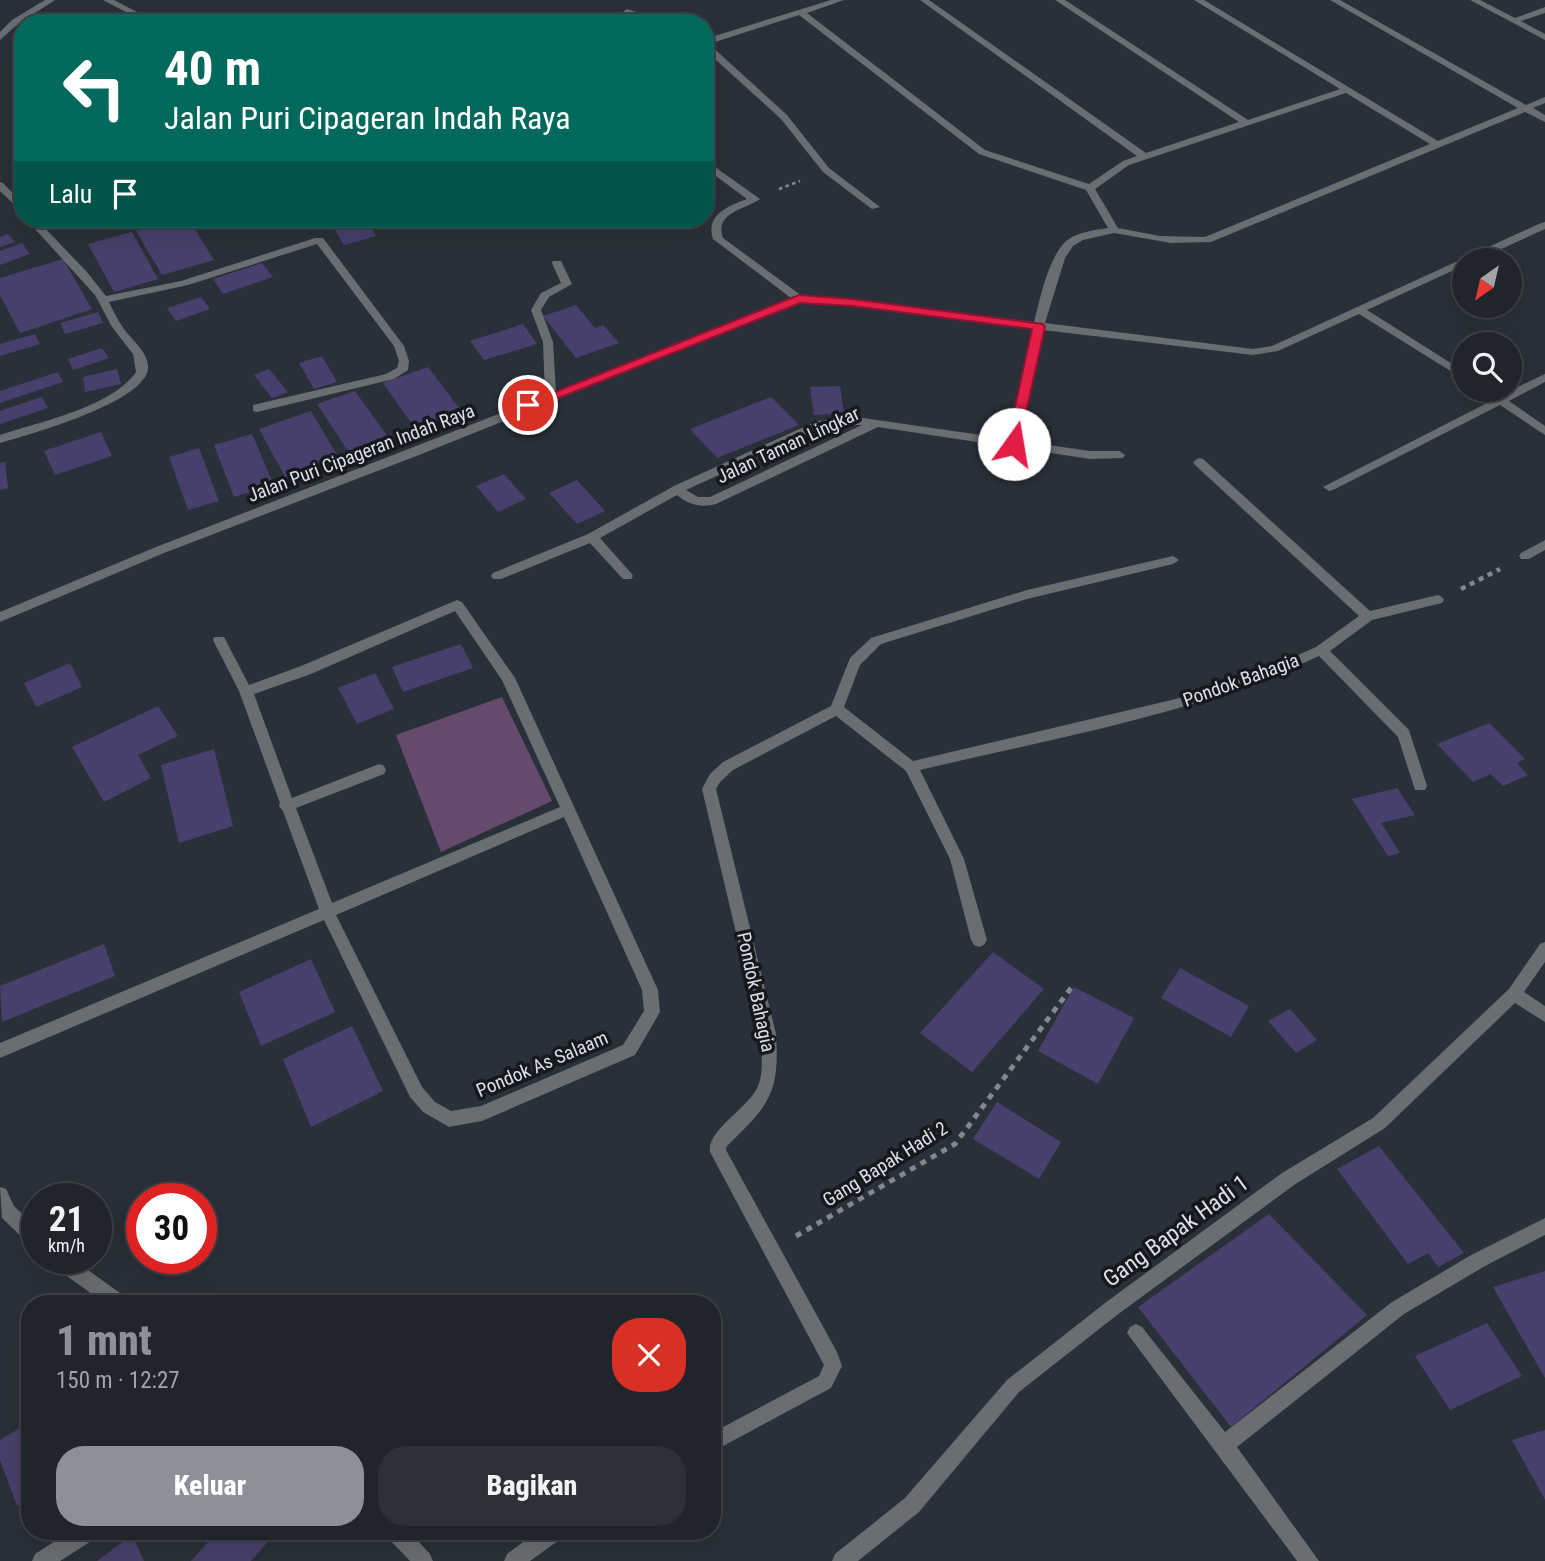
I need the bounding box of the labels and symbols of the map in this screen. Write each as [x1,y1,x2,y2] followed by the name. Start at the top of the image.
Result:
[1452,248,1522,318] north arrow
[498,375,558,435] pin
[244,399,478,507] street label: Jalan Puri Cipageran Indah Raya
[713,402,863,488] street label: Jalan Taman Lingkar
[977,407,1051,481] position arrow
[1180,648,1302,712] street label: Pondok Bahagia
[732,930,780,1054] street label: Pondok Bahagia
[473,1026,611,1102] street label: Pondok As Salaam
[818,1116,952,1212] street label: Gang Bapak Hadi 2
[1098,1169,1254,1293] street label: Gang Bapak Hadi 1
[126,1183,217,1274] speed limit sign: 30

